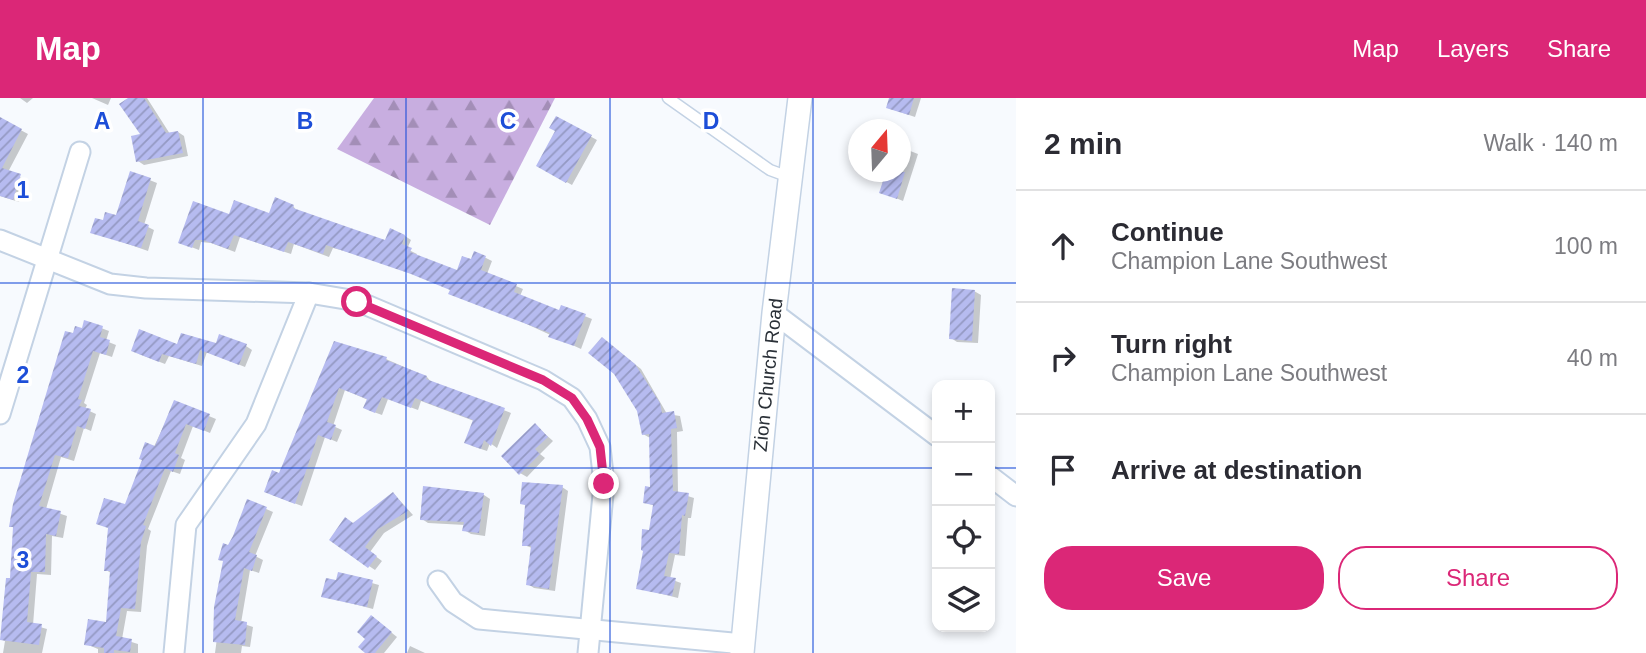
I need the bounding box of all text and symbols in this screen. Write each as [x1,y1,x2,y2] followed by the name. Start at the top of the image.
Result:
[35,30,101,67] text: Map
[1352,35,1399,62] text: Map
[1437,35,1509,62] text: Layers
[1547,35,1611,62] text: Share
[94,108,110,134] text: A
[297,108,313,134] text: B
[500,108,516,134] text: C
[703,108,719,134] text: D
[848,119,911,182] north arrow
[1044,127,1122,160] text: 2 min
[1483,130,1618,156] text: Walk · 140 m
[17,177,30,203] text: 1
[1111,217,1224,247] text: Continue
[1044,227,1082,265] icon: ahead
[1554,233,1618,259] text: 100 m
[1111,248,1387,274] text: Champion Lane Southwest
[341,286,372,317] route start
[749,297,787,453] street label: Zion Church Road
[1111,329,1232,359] text: Turn right
[1044,339,1082,377] icon: right
[1567,345,1618,371] text: 40 m
[1111,360,1387,386] text: Champion Lane Southwest
[17,362,29,388] text: 2
[932,380,995,632] map controls
[932,380,995,443] button: +
[932,443,995,506] button: −
[1044,451,1082,489] icon: arrive
[1111,455,1362,485] text: Arrive at destination
[588,468,619,499] route end
[932,506,995,569] button: locate
[1044,546,1324,610] button: Save
[1338,546,1618,610] button: Share
[17,547,29,573] text: 3
[932,569,995,632] button: layers

